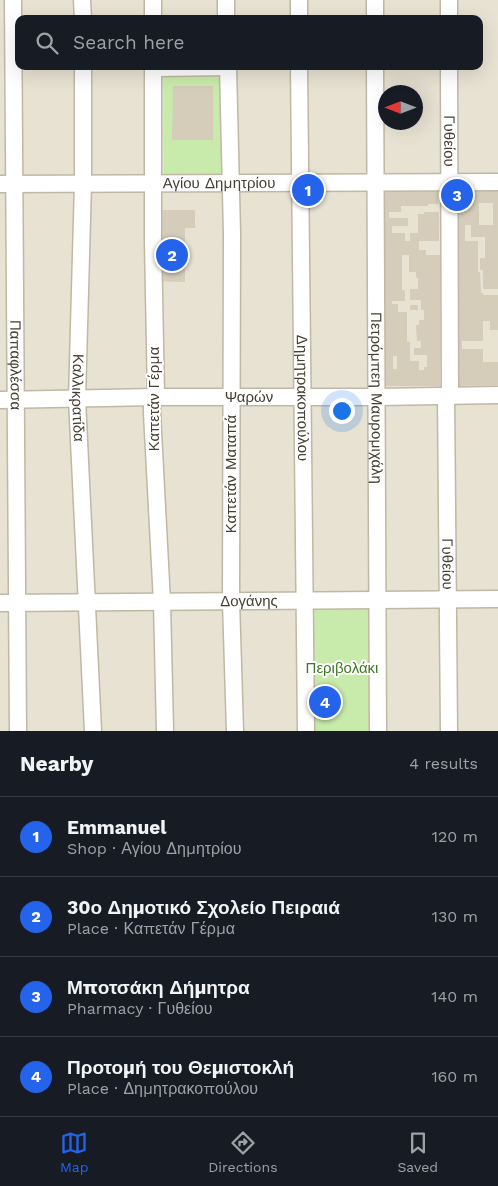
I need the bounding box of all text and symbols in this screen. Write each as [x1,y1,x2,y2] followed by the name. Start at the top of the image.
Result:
[15,15,483,70] search box
[33,29,61,57] icon: search
[73,31,184,54] text: Search here
[378,85,423,130] north arrow
[440,115,458,167] street label: Γυθείου
[292,171,324,209] pin: 1
[163,174,275,192] street label: Αγίου Δημητρίου
[441,176,473,214] pin: 3
[156,236,188,274] pin: 2
[367,312,386,484] street label: Πετρόμπεη Μαυρομιχάλη
[6,320,25,410] street label: Παπαφλέσσα
[293,335,312,461] street label: Δημητρακοπούλου
[145,346,163,451] street label: Καπετάν Γέρμα
[68,354,88,443] street label: Καλλικρατίδα
[225,388,273,406] street label: Ψαρών
[329,398,355,424] your location
[222,414,240,533] street label: Καπετάν Ματαπά
[438,538,457,590] street label: Γυθείου
[220,592,278,610] street label: Δογάνης
[306,659,378,677] park label: Περιβολάκι
[309,683,341,721] pin: 4
[20,751,93,776] text: Nearby
[409,754,478,773] text: 4 results
[67,816,167,839] text: Emmanuel
[33,827,39,846] text: 1
[432,827,478,846] text: 120 m
[67,839,241,858] text: Shop · Αγίου Δημητρίου
[67,896,340,919] text: 30ο Δημοτικό Σχολείο Πειραιά
[31,907,41,926] text: 2
[432,907,478,926] text: 130 m
[67,919,235,938] text: Place · Καπετάν Γέρμα
[67,976,250,999] text: Μποτσάκη Δήμητρα
[31,987,41,1006] text: 3
[431,987,478,1006] text: 140 m
[67,999,212,1018] text: Pharmacy · Γυθείου
[67,1056,294,1079] text: Προτομή του Θεμιστοκλή
[31,1067,41,1086] text: 4
[431,1067,478,1086] text: 160 m
[67,1079,258,1098] text: Place · Δημητρακοπούλου
[60,1129,89,1175] tab: Map
[208,1129,278,1175] tab: Directions
[397,1129,438,1175] tab: Saved

